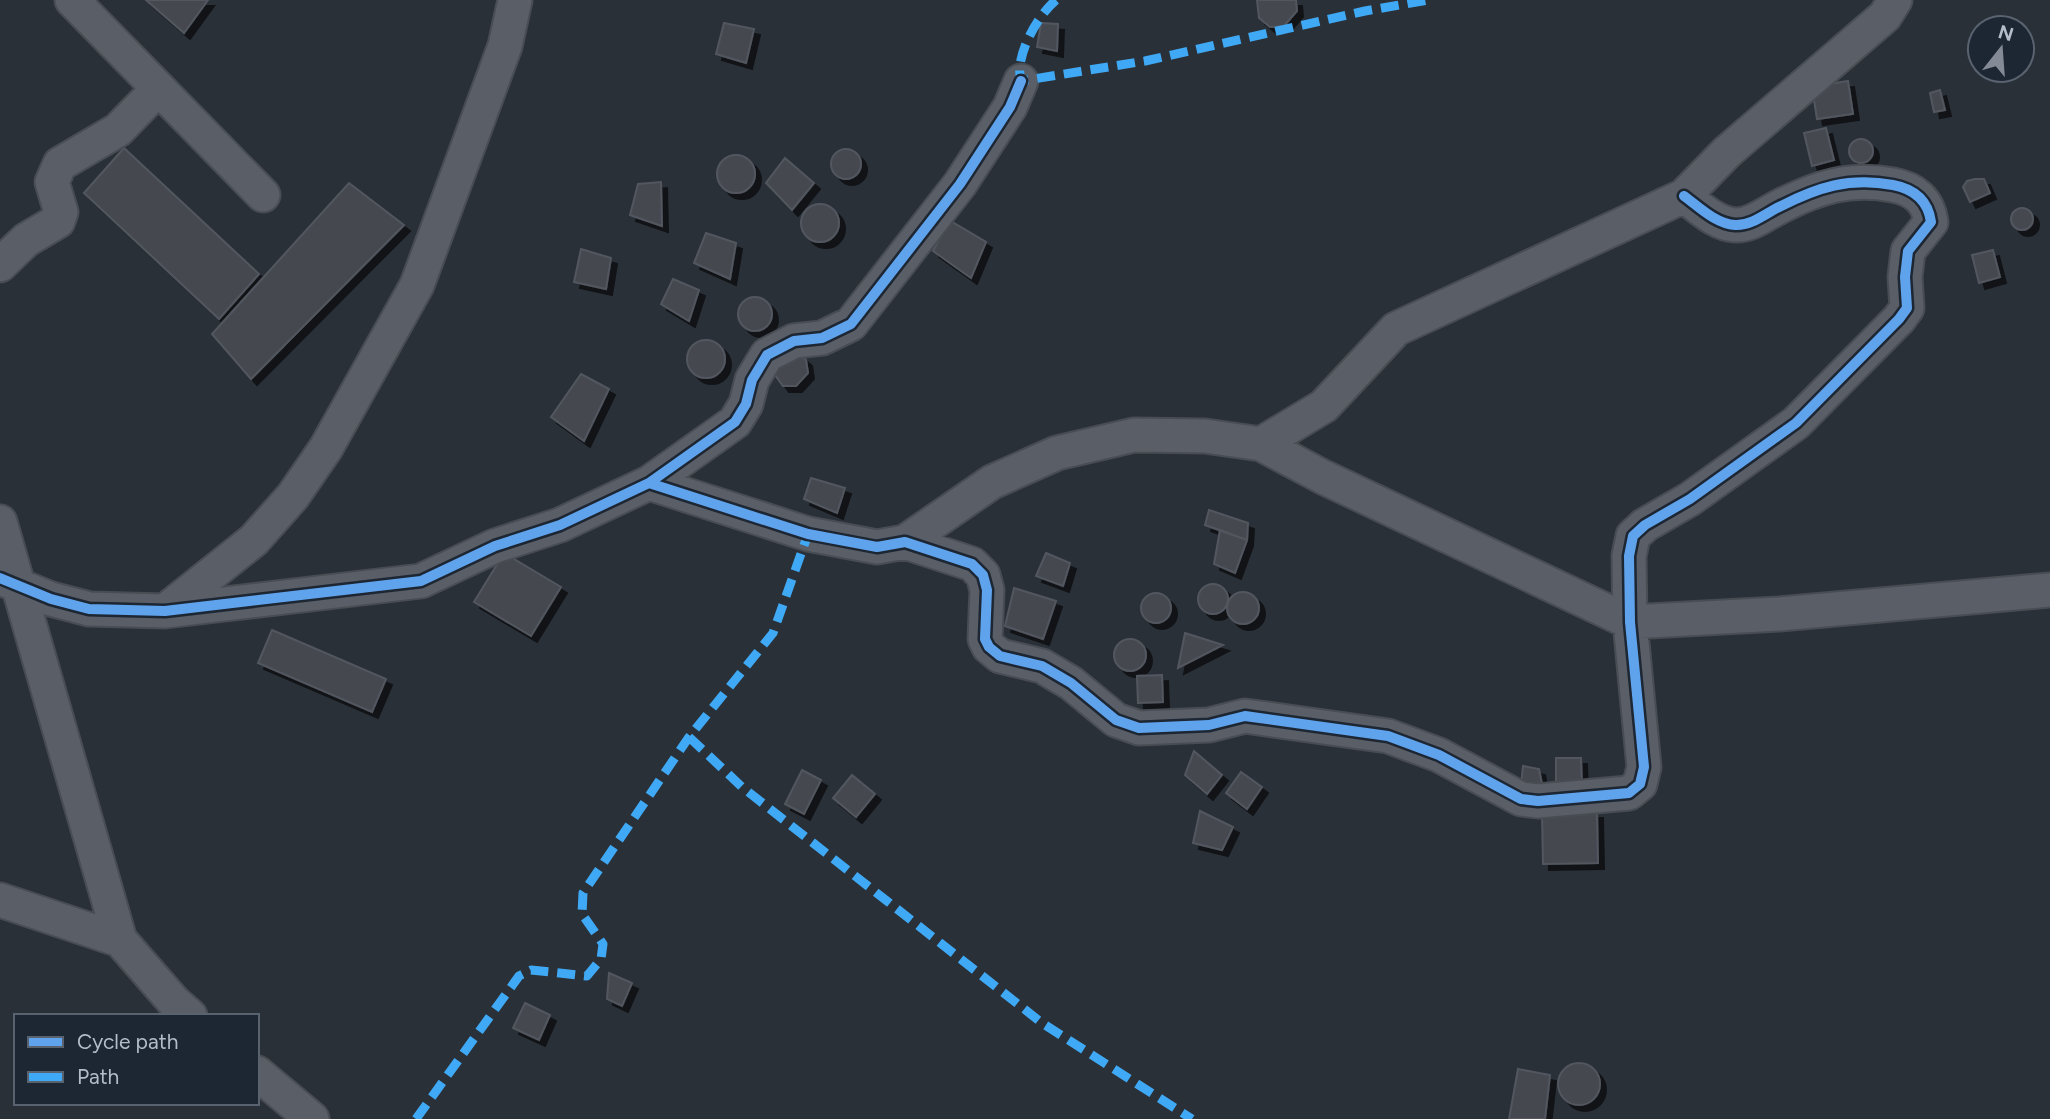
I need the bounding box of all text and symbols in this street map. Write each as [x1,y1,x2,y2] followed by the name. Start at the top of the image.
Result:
[1966,14,2036,84] north arrow
[1995,20,2016,46] text: N
[14,1014,259,1105] legend
[77,1029,178,1054] text: Cycle path
[77,1064,119,1089] text: Path

